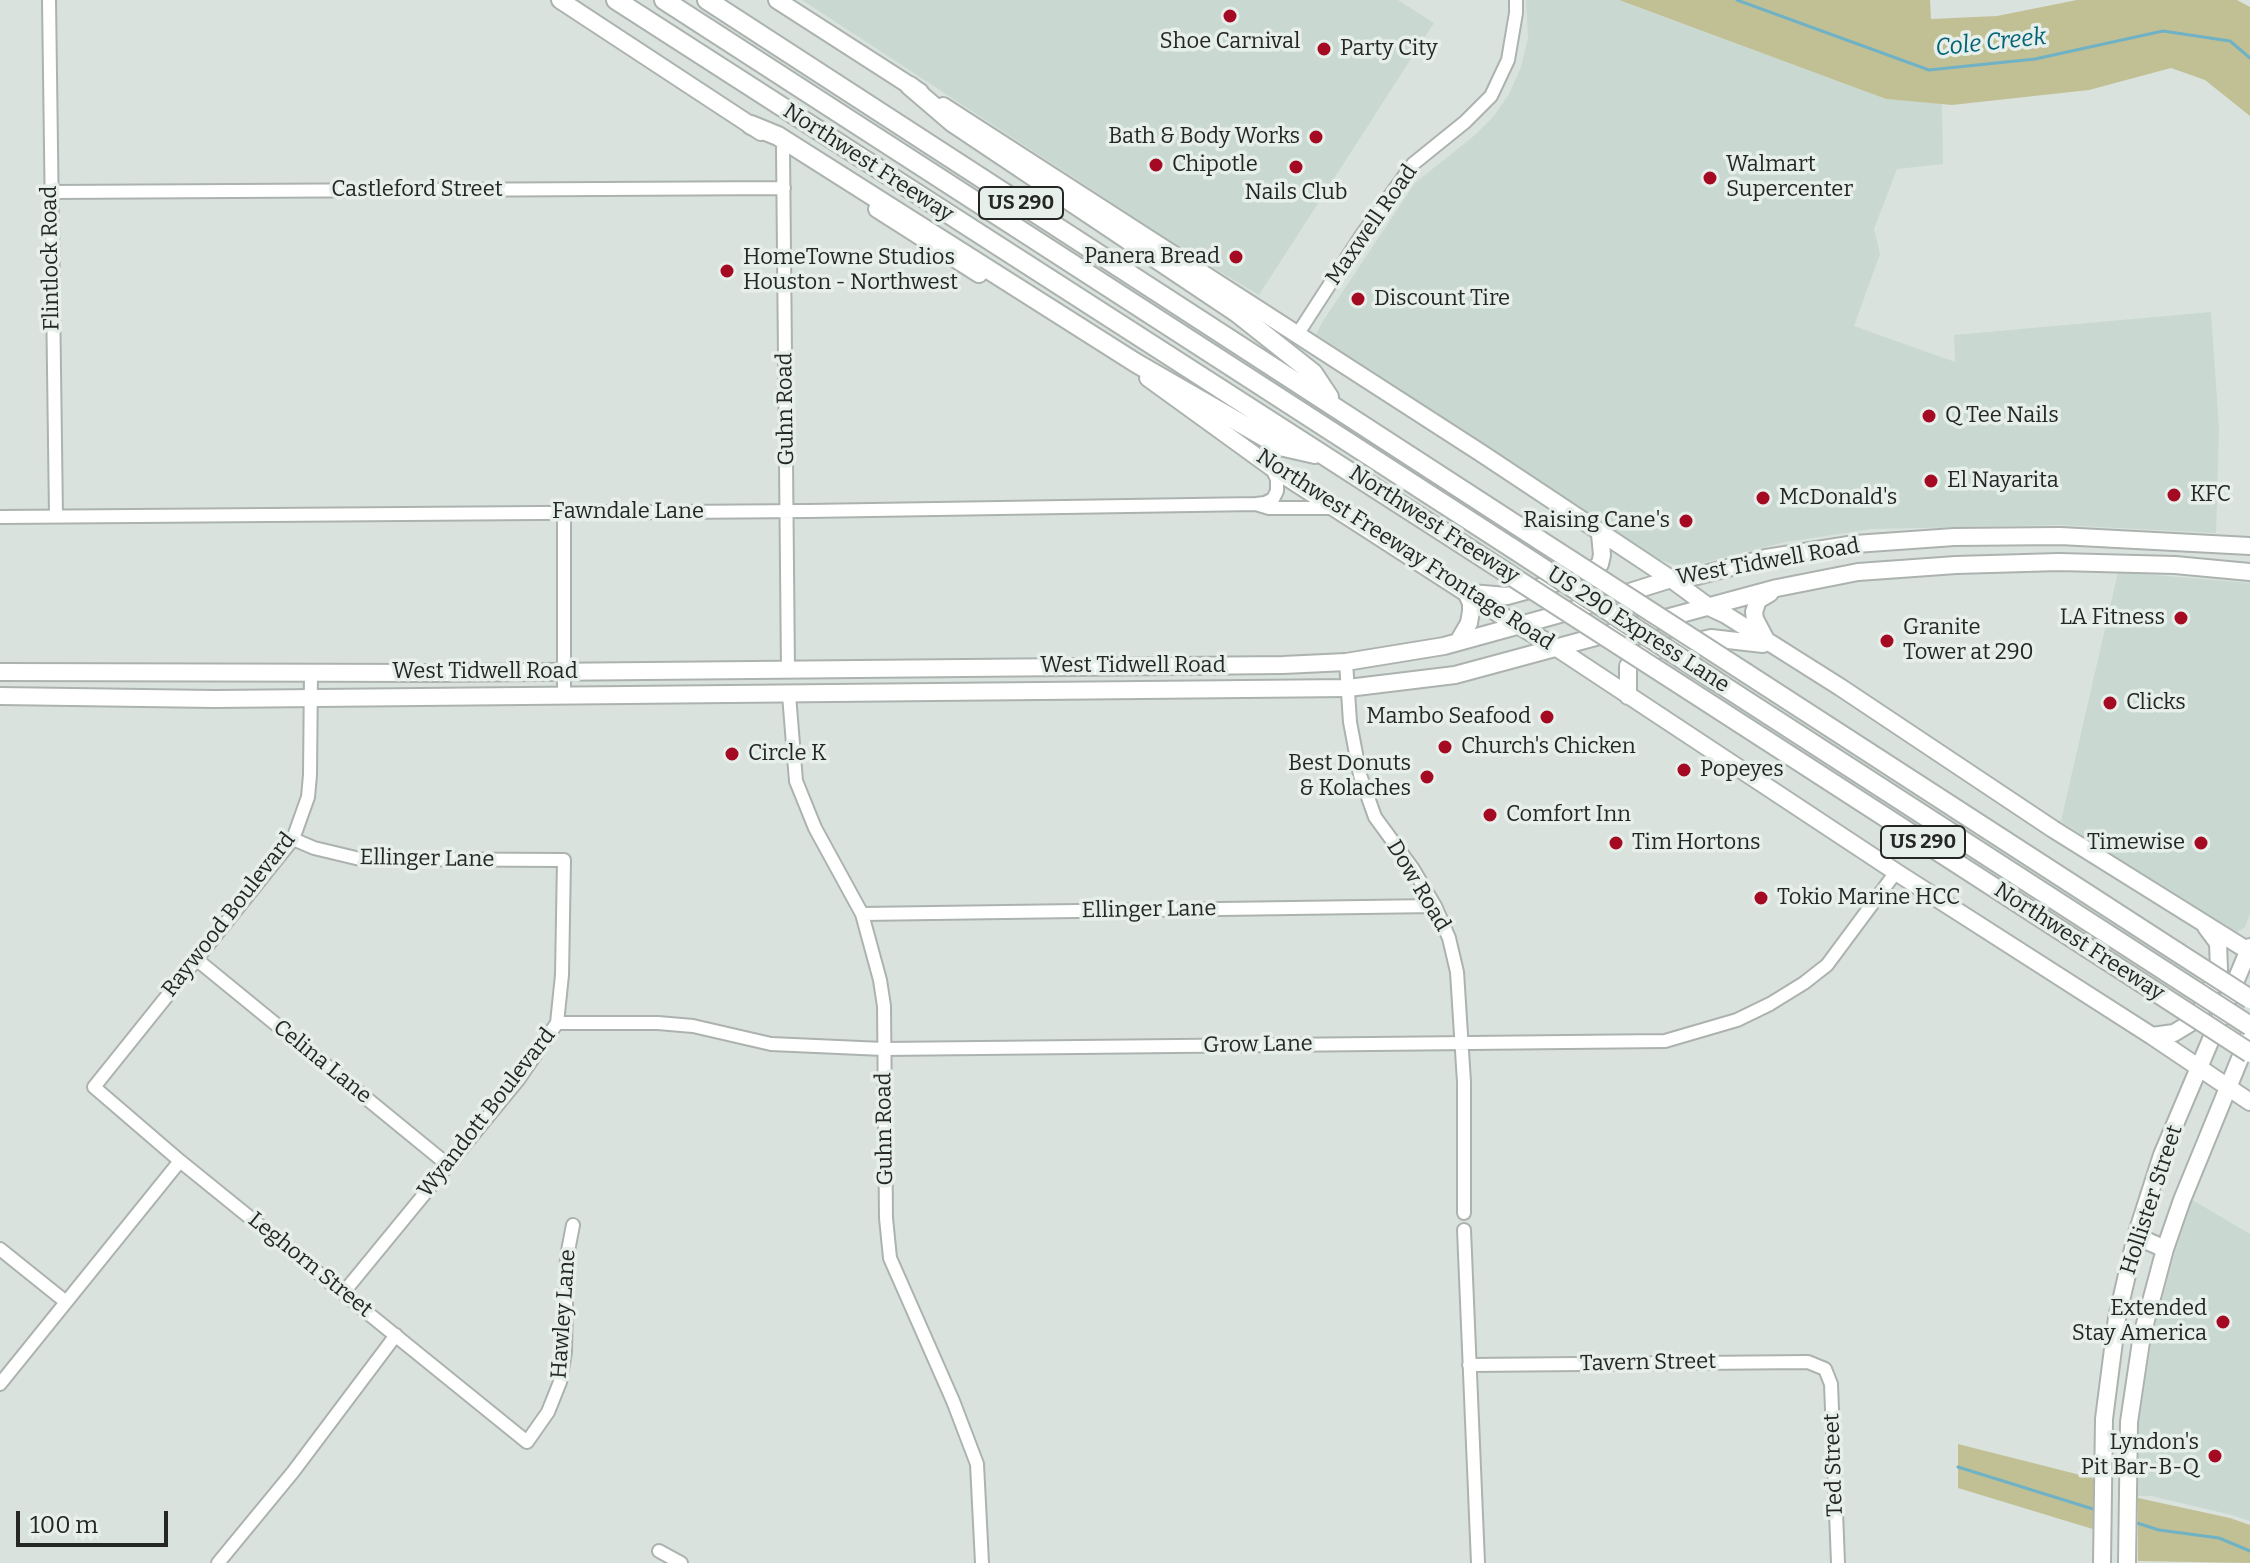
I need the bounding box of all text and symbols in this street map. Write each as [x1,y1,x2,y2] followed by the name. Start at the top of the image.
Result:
[1221,7,1239,25] marker: Shoe Carnival
[1934,23,2048,63] water label: Cole Creek
[1160,29,1300,55] place label: Shoe Carnival
[1340,36,1438,62] place label: Party City
[1315,40,1333,58] marker: Party City
[778,98,958,228] street label: Northwest Freeway
[1108,124,1300,150] place label: Bath & Body Works
[1307,128,1325,146] marker: Bath & Body Works
[1172,152,1258,178] place label: Chipotle
[1726,152,1853,204] place label: Walmart Supercenter
[1147,156,1165,174] marker: Chipotle
[1287,158,1305,176] marker: Nails Club
[1321,160,1423,290] street label: Maxwell Road
[1701,169,1719,187] marker: Walmart Supercenter
[331,177,503,203] street label: Castleford Street
[1244,180,1348,206] place label: Nails Club
[37,185,65,331] street label: Flintlock Road
[979,187,1063,219] road number: US 290
[1084,244,1220,270] place label: Panera Bread
[743,245,958,296] place label: HomeTowne Studios Houston - Northwest
[1227,248,1245,266] marker: Panera Bread
[718,262,736,280] marker: HomeTowne Studios Houston - Northwest
[1374,286,1510,312] place label: Discount Tire
[1349,290,1367,308] marker: Discount Tire
[772,352,800,466] street label: Guhn Road
[1945,403,2059,429] place label: Q Tee Nails
[1920,407,1938,425] marker: Q Tee Nails
[1251,444,1559,656] street label: Northwest Freeway Frontage Road
[1344,460,1524,590] street label: Northwest Freeway
[1947,468,2059,494] place label: El Nayarita
[1922,472,1940,490] marker: El Nayarita
[2190,482,2231,508] place label: KFC
[1779,485,1897,511] place label: McDonald's
[2165,486,2183,504] marker: KFC
[1754,489,1772,507] marker: McDonald's
[552,499,704,525] street label: Fawndale Lane
[1523,508,1670,534] place label: Raising Cane's
[1677,512,1695,530] marker: Raising Cane's
[1674,533,1862,591] street label: West Tidwell Road
[1542,561,1734,699] street label: US 290 Express Lane
[2060,605,2165,631] place label: LA Fitness
[2172,609,2190,627] marker: LA Fitness
[1903,615,2034,666] place label: Granite Tower at 290
[1878,632,1896,650] marker: Granite Tower at 290
[1040,653,1226,679] street label: West Tidwell Road
[392,659,578,685] street label: West Tidwell Road
[2126,690,2186,716] place label: Clicks
[2101,694,2119,712] marker: Clicks
[1366,704,1531,730] place label: Mambo Seafood
[1538,708,1556,726] marker: Mambo Seafood
[1461,734,1636,760] place label: Church's Chicken
[1436,738,1454,756] marker: Church's Chicken
[748,741,827,767] place label: Circle K
[723,745,741,763] marker: Circle K
[1288,751,1411,802] place label: Best Donuts & Kolaches
[1700,757,1784,783] place label: Popeyes
[1675,761,1693,779] marker: Popeyes
[1418,768,1436,786] marker: Best Donuts & Kolaches
[1506,802,1631,828] place label: Comfort Inn
[1481,806,1499,824] marker: Comfort Inn
[1881,826,1965,858] road number: US 290
[157,828,301,1002] street label: Raywood Boulevard
[1632,830,1761,856] place label: Tim Hortons
[2087,830,2185,856] place label: Timewise
[1607,834,1625,852] marker: Tim Hortons
[2192,834,2210,852] marker: Timewise
[1381,836,1455,936] street label: Dow Road
[359,845,495,873] street label: Ellinger Lane
[1989,877,2169,1007] street label: Northwest Freeway
[1777,885,1960,911] place label: Tokio Marine HCC
[1752,889,1770,907] marker: Tokio Marine HCC
[1081,896,1217,924] street label: Ellinger Lane
[268,1014,376,1110] street label: Celina Lane
[413,1023,561,1203] street label: Wyandott Boulevard
[1203,1031,1313,1059] street label: Grow Lane
[871,1072,899,1186] street label: Guhn Road
[2115,1122,2189,1278] street label: Hollister Street
[243,1207,377,1323] street label: Leghorn Street
[546,1248,582,1380] street label: Hawley Lane
[2072,1296,2207,1348] place label: Extended Stay America
[2214,1313,2232,1331] marker: Extended Stay America
[1580,1349,1716,1377] street label: Tavern Street
[1819,1413,1849,1517] street label: Ted Street
[2081,1430,2199,1482] place label: Lyndon's Pit Bar-B-Q
[2206,1447,2224,1465] marker: Lyndon's Pit Bar-B-Q
[20,1495,172,1545] scale bar
[30,1511,98,1539] text: 100 m

